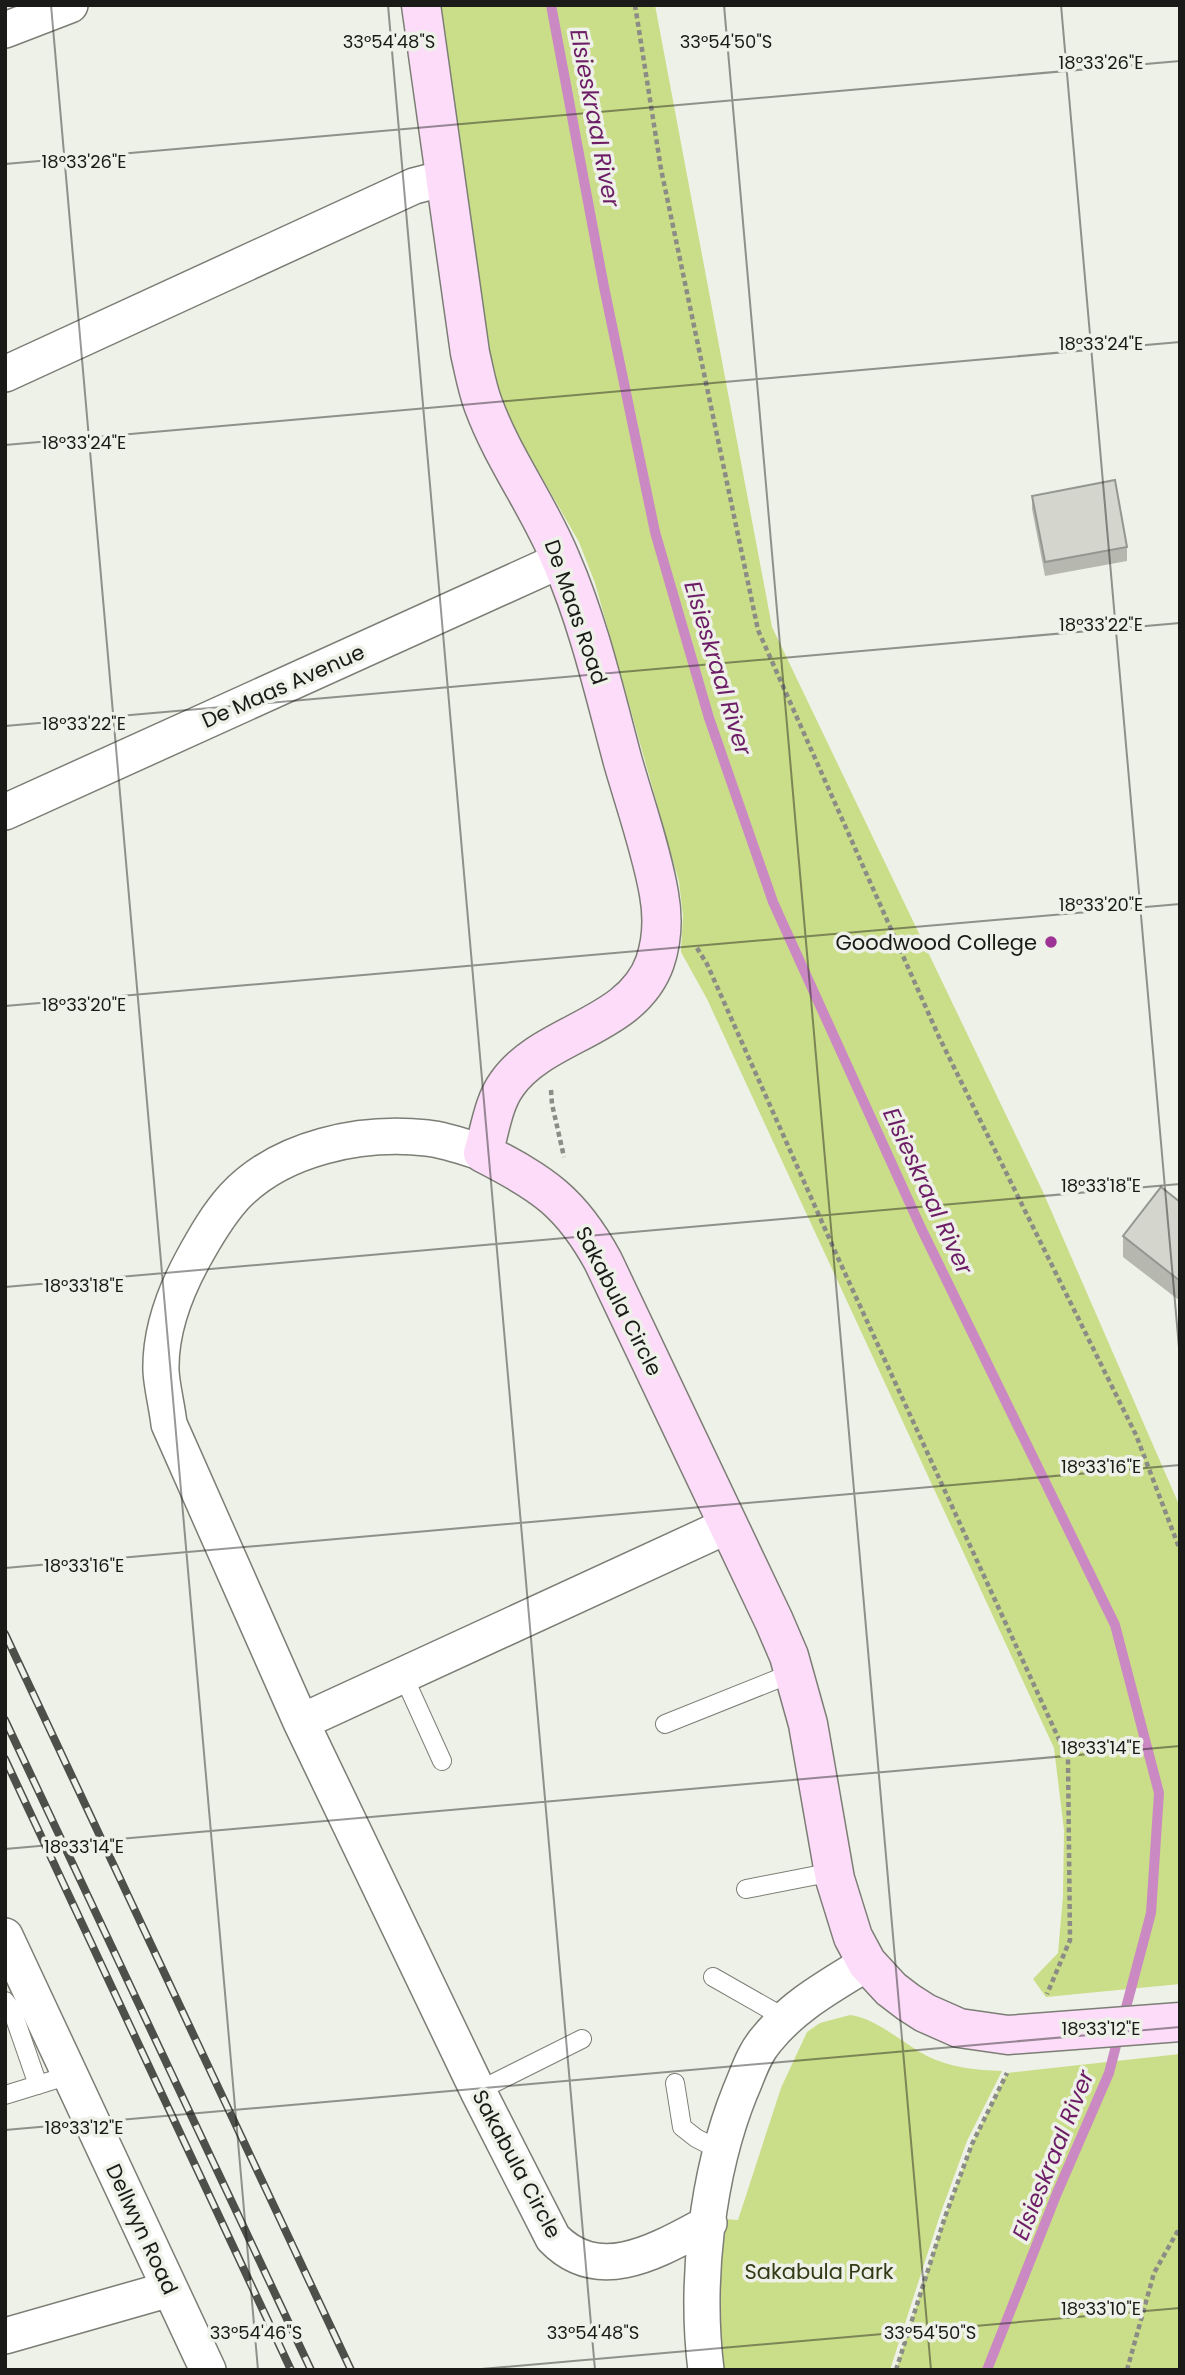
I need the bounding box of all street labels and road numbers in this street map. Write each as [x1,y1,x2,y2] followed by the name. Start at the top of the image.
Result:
[538,536,614,688] street label: De Maas Road
[197,637,369,735] street label: De Maas Avenue
[569,1221,669,1381] street label: Sakabula Circle
[466,2085,568,2243] street label: Sakabula Circle
[99,2159,185,2299] street label: Dellwyn Road

